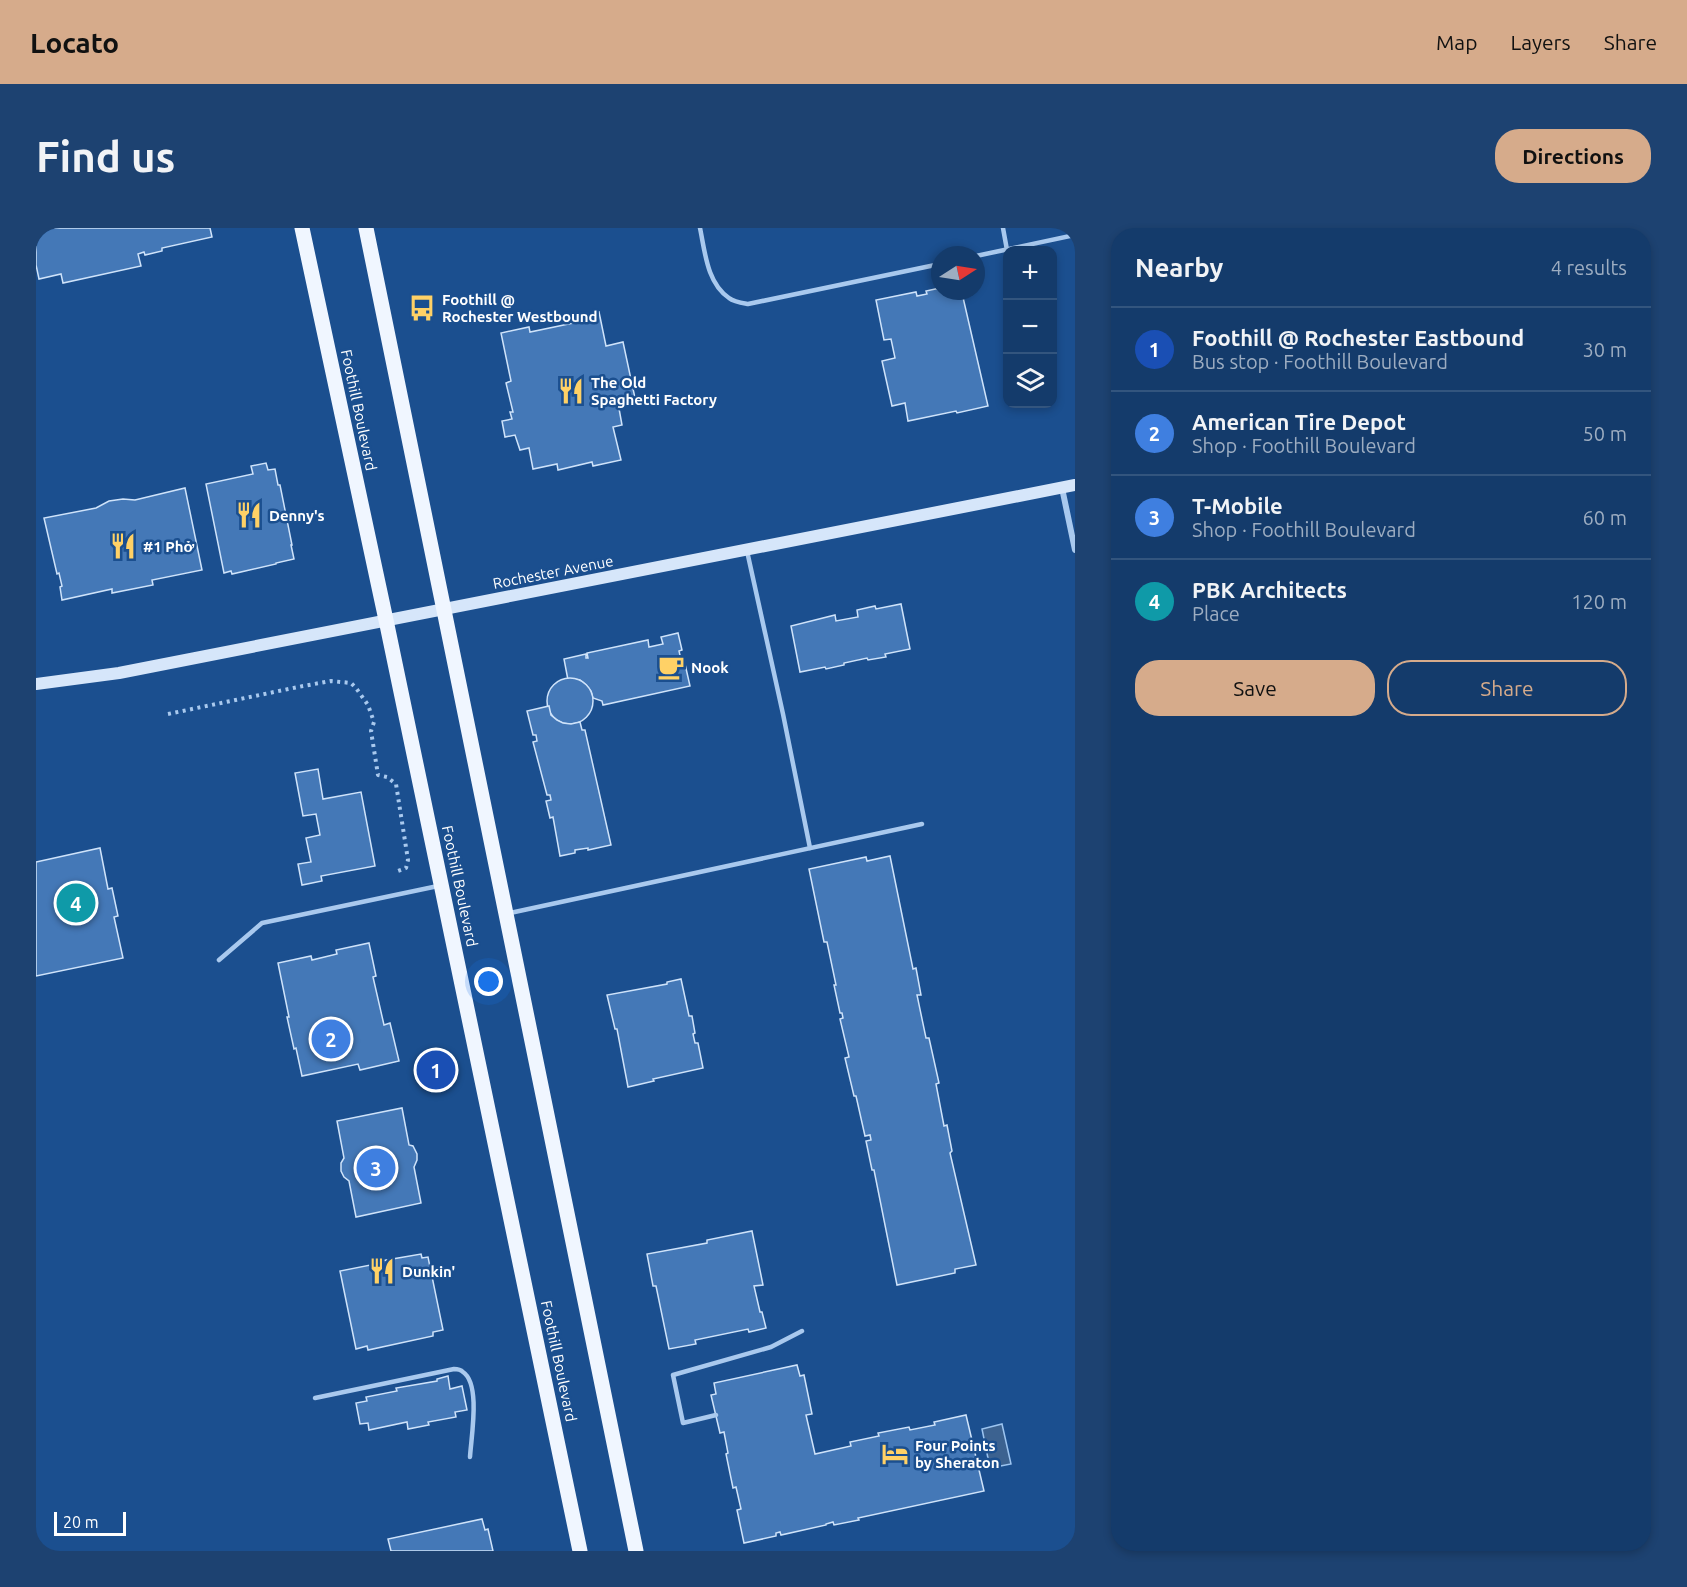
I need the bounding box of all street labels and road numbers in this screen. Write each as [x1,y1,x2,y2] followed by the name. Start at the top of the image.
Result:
[338,348,380,472] street label: Foothill Boulevard
[491,552,615,592] street label: Rochester Avenue
[439,824,481,948] street label: Foothill Boulevard
[538,1299,580,1423] street label: Foothill Boulevard

